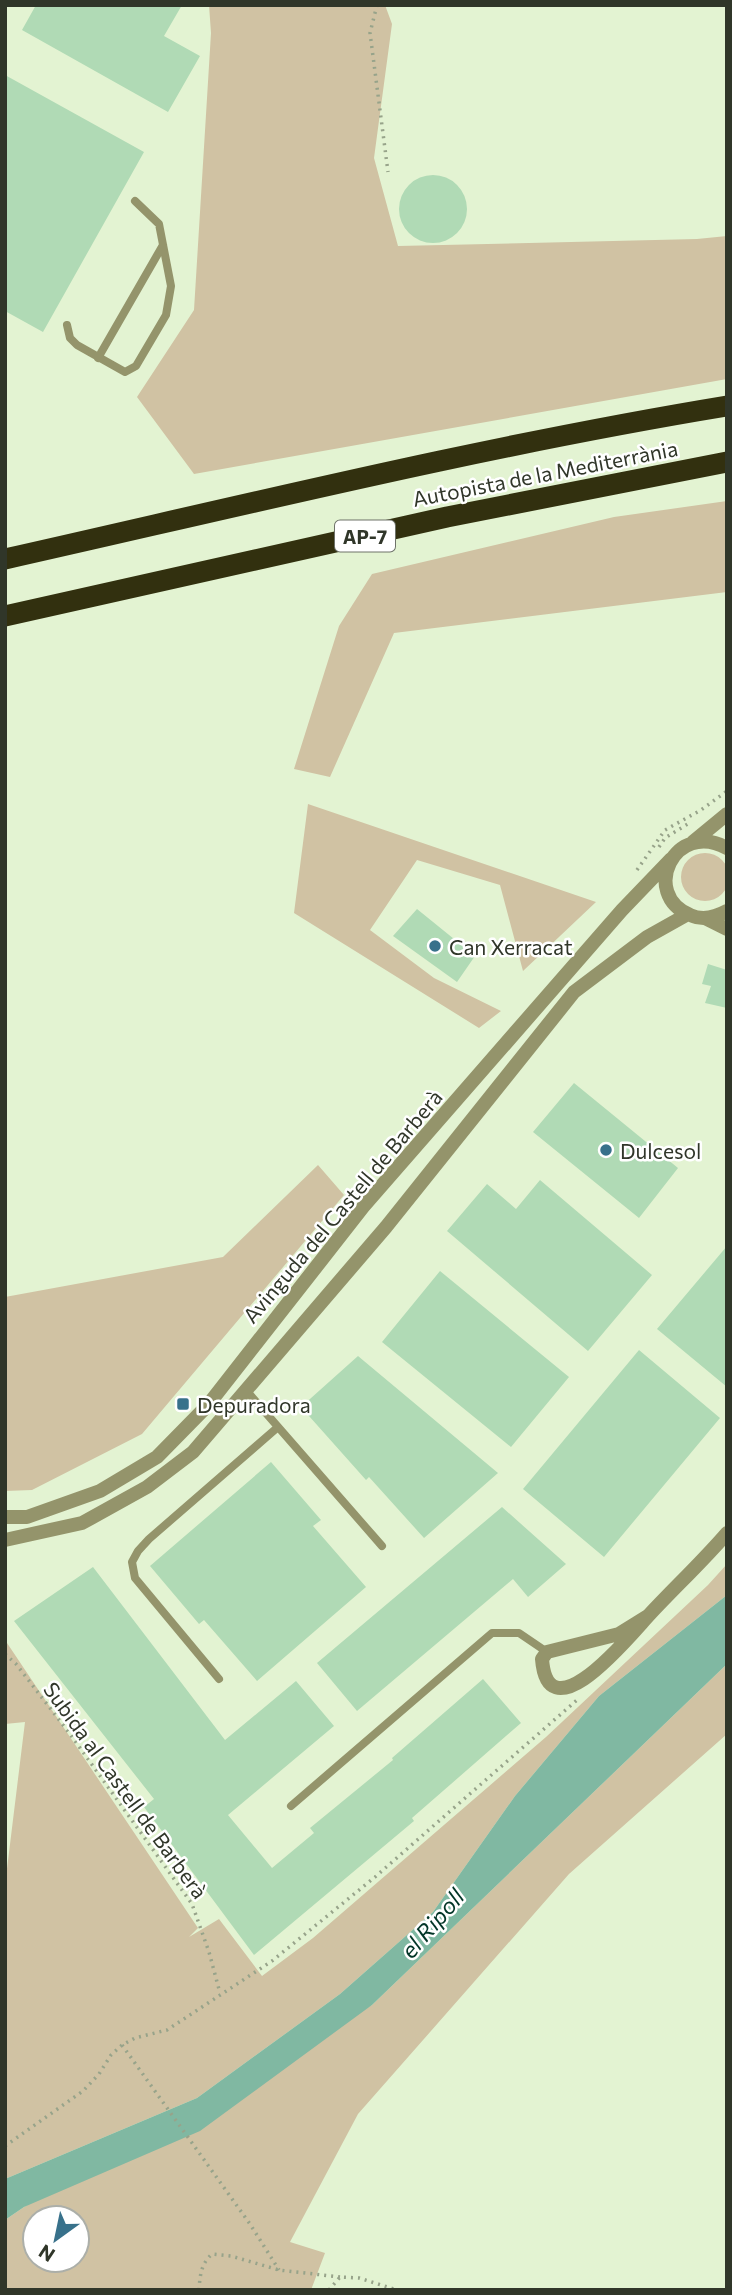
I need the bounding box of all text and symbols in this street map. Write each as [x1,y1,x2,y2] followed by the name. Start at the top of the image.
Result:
[410,435,680,511] street label: Autopista de la Mediterrània
[335,520,395,552] road number: AP-7
[449,934,573,959] place label: Can Xerracat
[427,938,443,954] marker: Can Xerracat
[237,1084,447,1328] street label: Avinguda del Castell de Barberà
[620,1138,701,1163] place label: Dulcesol
[598,1142,614,1158] marker: Dulcesol
[197,1392,311,1417] place label: Depuradora
[175,1396,191,1412] marker: Depuradora
[39,1677,213,1903] street label: Subida al Castell de Barberà
[394,1882,470,1963] water label: el Ripoll
[21,2204,91,2274] north arrow
[34,2240,59,2267] text: N

